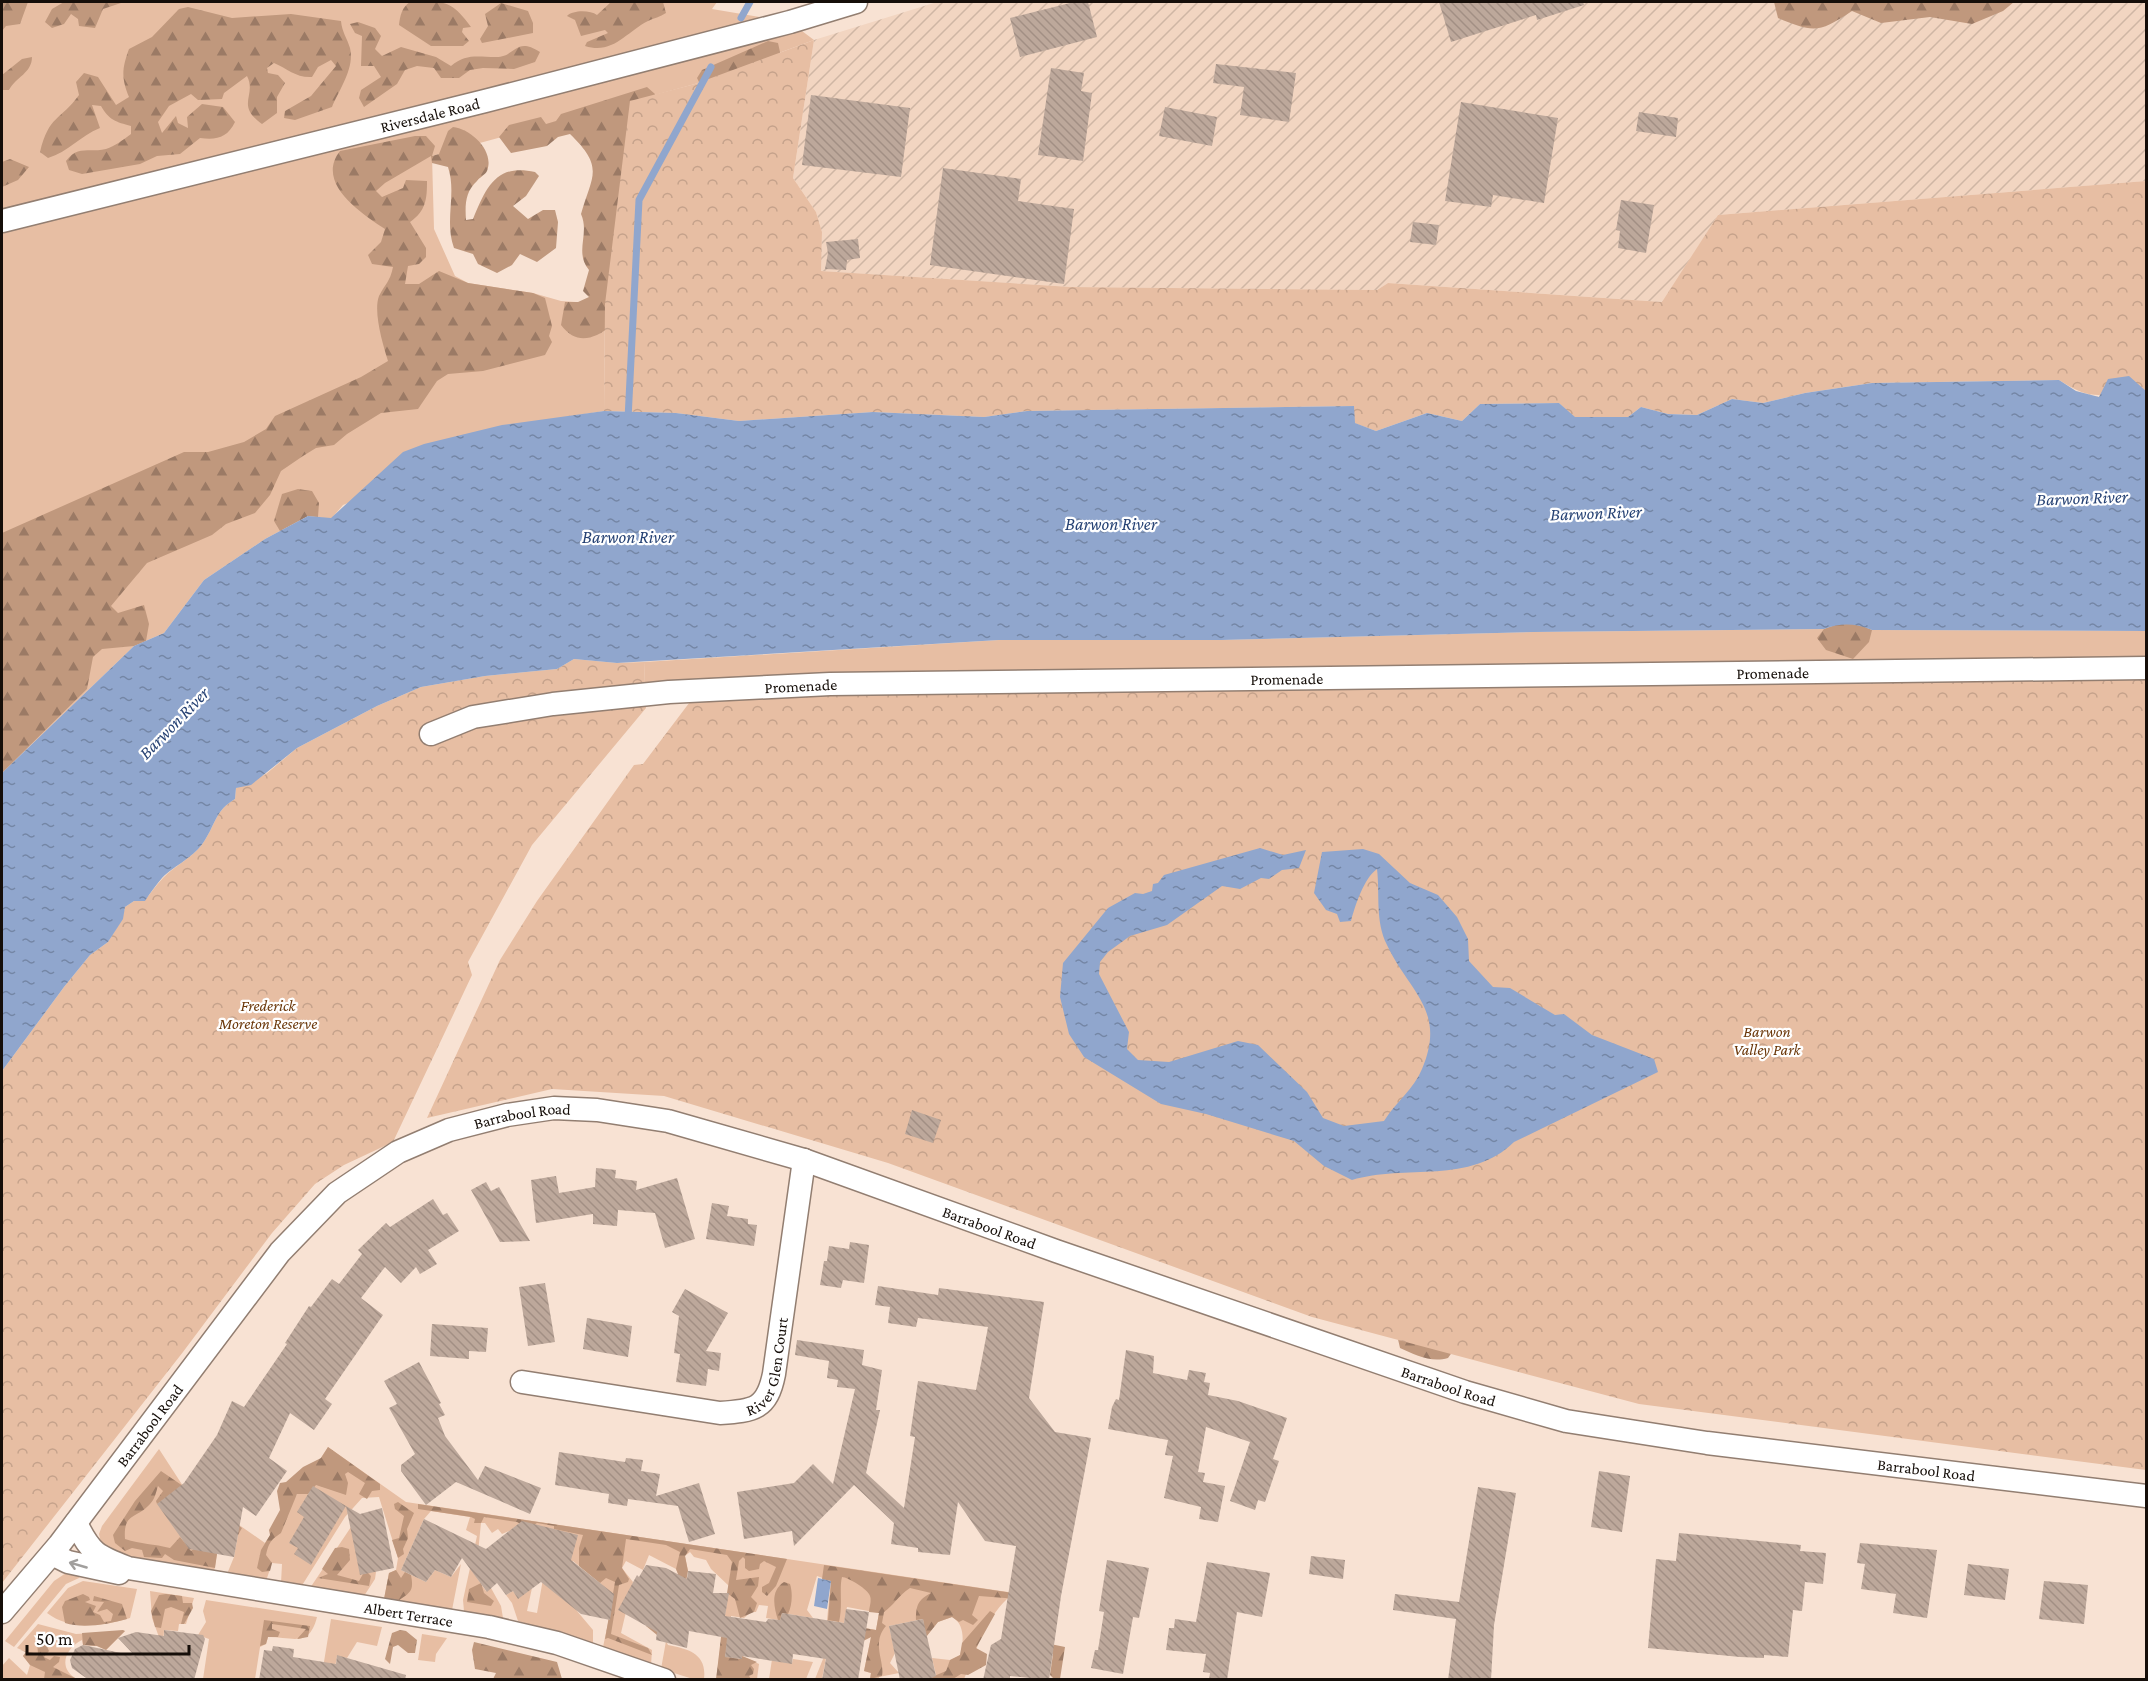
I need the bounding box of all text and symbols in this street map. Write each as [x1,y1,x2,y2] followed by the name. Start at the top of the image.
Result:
[379,95,482,136] street label: Riversdale Road
[2036,486,2129,510] water label: Barwon River
[1550,501,1643,525] water label: Barwon River
[1065,514,1158,534] water label: Barwon River
[582,527,675,547] water label: Barwon River
[1736,664,1809,682] street label: Promenade
[1250,670,1323,688] street label: Promenade
[764,676,837,696] street label: Promenade
[135,683,214,763] water label: Barwon River
[218,997,317,1032] park label: Frederick Moreton Reserve
[1733,1023,1802,1059] park label: Barwon Valley Park
[472,1100,572,1132] street label: Barrabool Road
[940,1203,1039,1252] street label: Barrabool Road
[744,1316,791,1419] street label: River Glen Court
[1399,1363,1498,1410] street label: Barrabool Road
[113,1381,186,1470] street label: Barrabool Road
[1876,1456,1977,1484] street label: Barrabool Road
[69,1559,88,1570] one-way arrow
[363,1599,454,1630] street label: Albert Terrace
[27,1618,189,1656] scale bar
[36,1629,73,1649] text: 50 m

